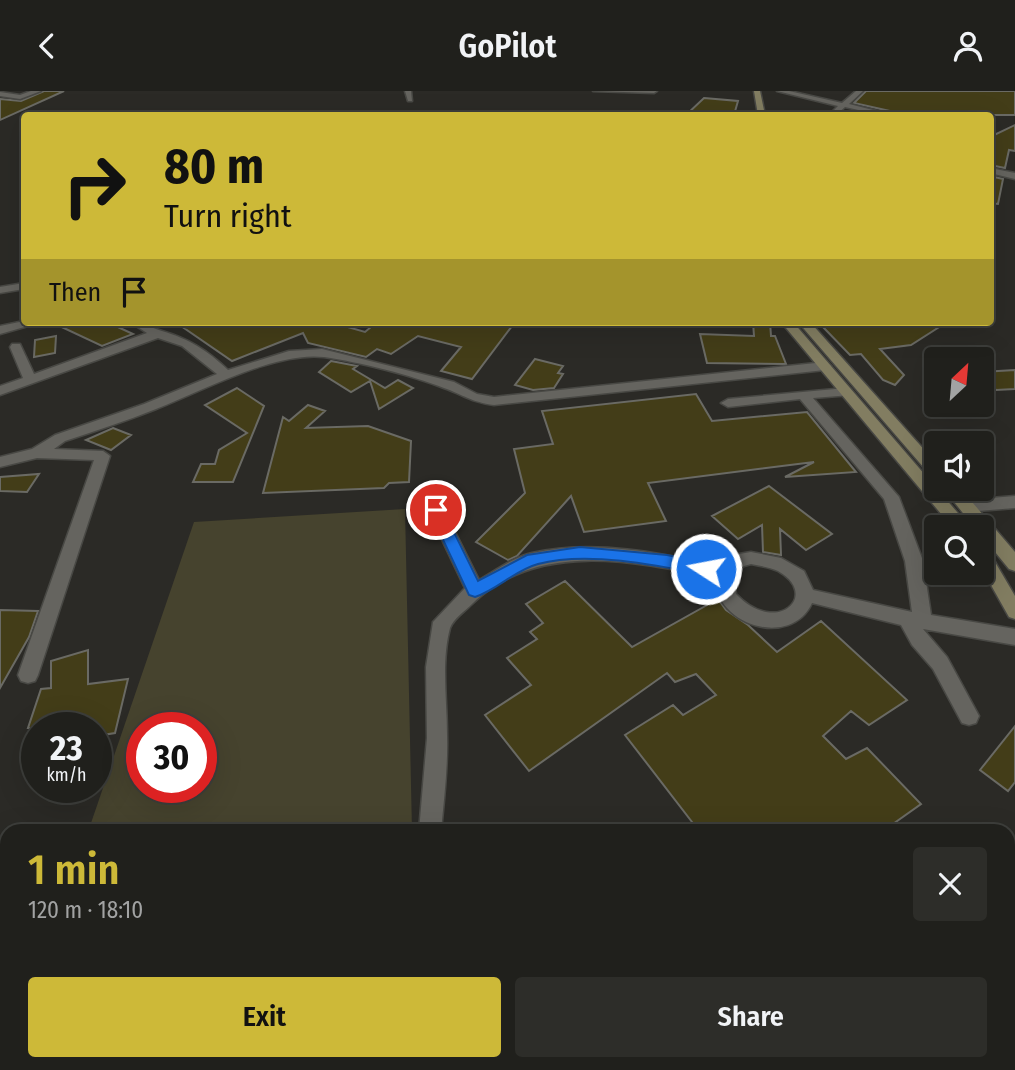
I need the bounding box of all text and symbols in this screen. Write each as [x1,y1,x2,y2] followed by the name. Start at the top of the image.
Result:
[28,27,66,65] icon: back
[459,27,556,65] text: GoPilot
[949,27,987,65] icon: person
[164,137,264,196] text: 80 m
[49,140,140,231] icon: right
[164,197,291,235] text: Turn right
[115,273,153,311] icon: arrive
[49,277,101,308] text: Then
[924,347,994,417] north arrow
[924,347,994,585] map controls
[924,431,994,501] button: sound
[406,480,466,540] pin
[417,491,455,529] icon: arrive
[924,515,994,585] button: search
[669,532,743,606] position arrow
[126,712,217,803] speed limit sign: 30
[50,727,83,769] text: 23
[46,764,87,786] text: km/h
[28,845,119,895] text: 1 min
[913,847,987,921] button: close
[28,896,143,924] text: 120 m · 18:10
[28,977,501,1057] button: Exit
[515,977,987,1057] button: Share

